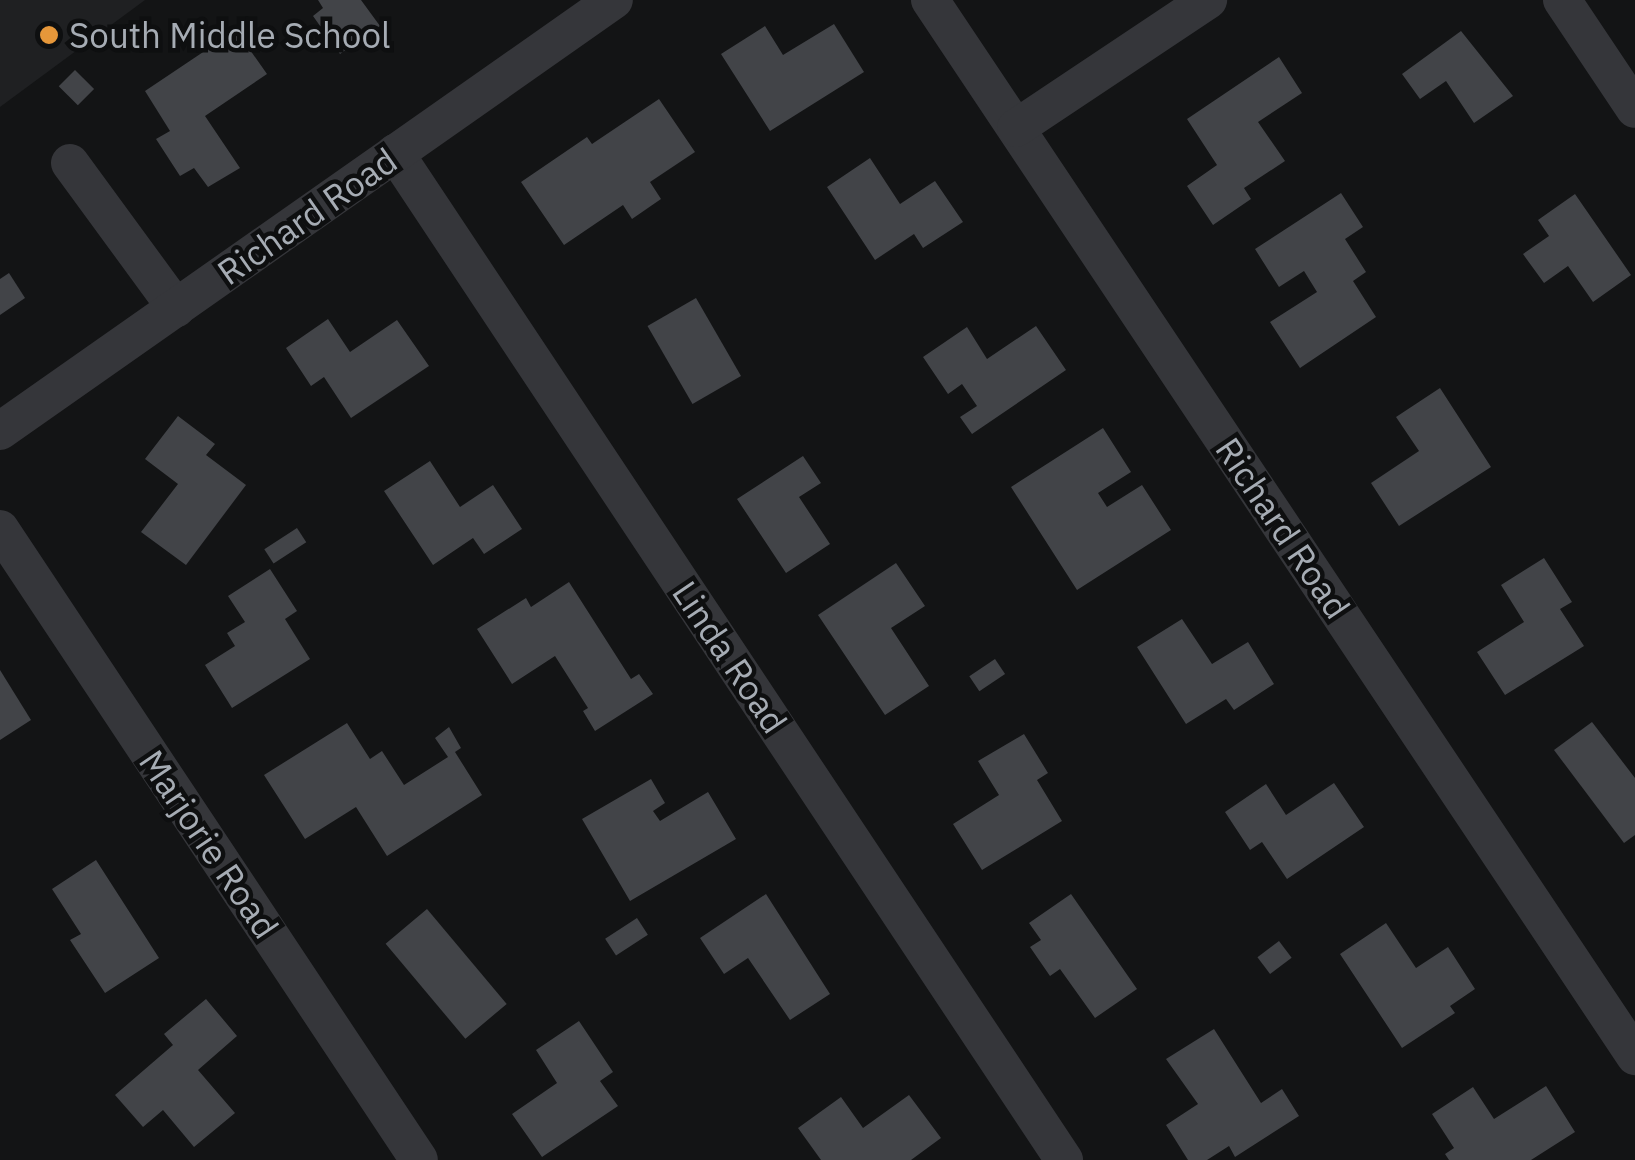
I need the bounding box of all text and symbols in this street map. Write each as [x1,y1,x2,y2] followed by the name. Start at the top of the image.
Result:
[69,14,391,56] place label: South Middle School
[38,24,60,46] marker: South Middle School
[209,139,405,293] street label: Richard Road
[1207,430,1359,626] street label: Richard Road
[664,573,796,741] street label: Linda Road
[131,742,287,946] street label: Marjorie Road

